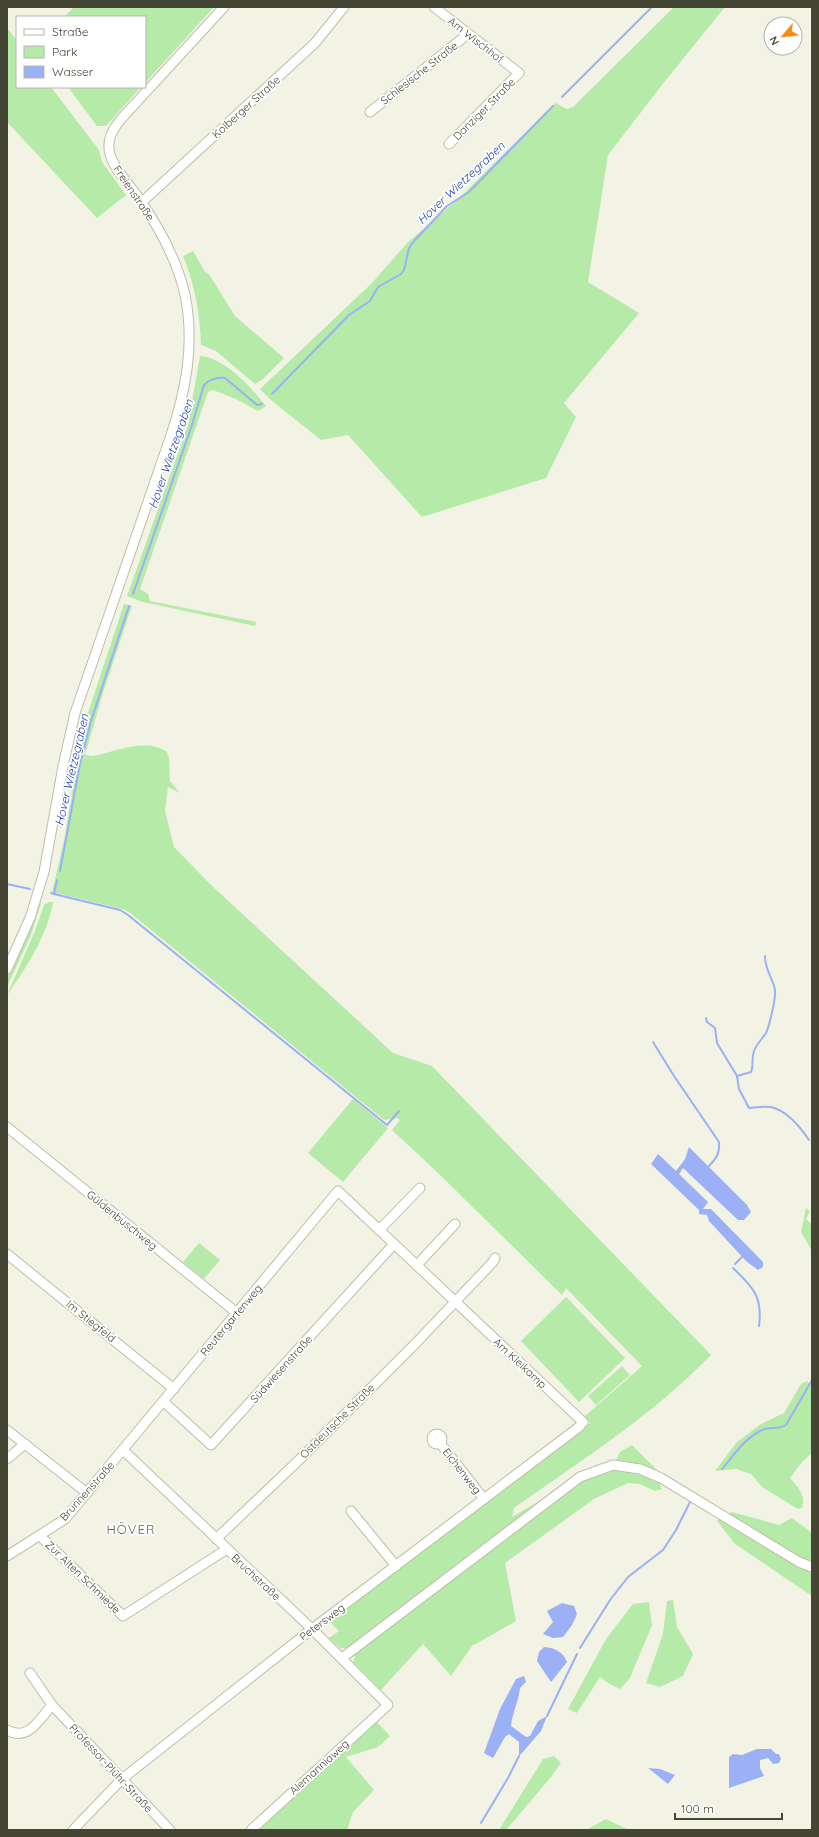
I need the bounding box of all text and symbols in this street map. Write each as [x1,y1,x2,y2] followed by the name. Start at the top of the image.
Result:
[445,14,507,66] street label: Am Wischhof
[16,16,146,88] legend
[763,16,803,56] north arrow
[52,24,89,39] text: Straße
[766,34,782,48] text: N
[378,38,460,108] street label: Schlesische Straße
[52,44,77,59] text: Park
[52,64,94,79] text: Wasser
[209,73,283,141] street label: Kolberger Straße
[450,75,518,143] street label: Danziger Straße
[414,137,508,227] water label: Hover Wietzegraben
[110,163,158,223] street label: Freienstraße
[145,396,197,510] water label: Hover Wietzegraben
[51,711,92,827] water label: Hover Wietzegraben
[84,1187,160,1253] street label: Güldenbuschweg
[197,1281,265,1359] street label: Reutergartenweg
[63,1297,119,1345] street label: Im Stiegfeld
[247,1332,315,1406] street label: Südwiesenstraße
[490,1335,550,1391] street label: Am Kleikamp
[297,1381,377,1461] street label: Ostdeutsche Straße
[440,1445,484,1497] street label: Eichenweg
[57,1458,117,1524] street label: Brunnenstraße
[106,1521,156,1537] district label: HÖVER
[43,1538,123,1616] street label: Zur Alten Schmiede
[229,1551,283,1603] street label: Bruchstraße
[297,1600,347,1644] street label: Petersweg
[66,1721,156,1815] street label: Professor-Plühr-Straße
[286,1737,352,1797] street label: Alemanniaweg
[675,1795,782,1821] scale bar
[681,1801,714,1816] text: 100 m

